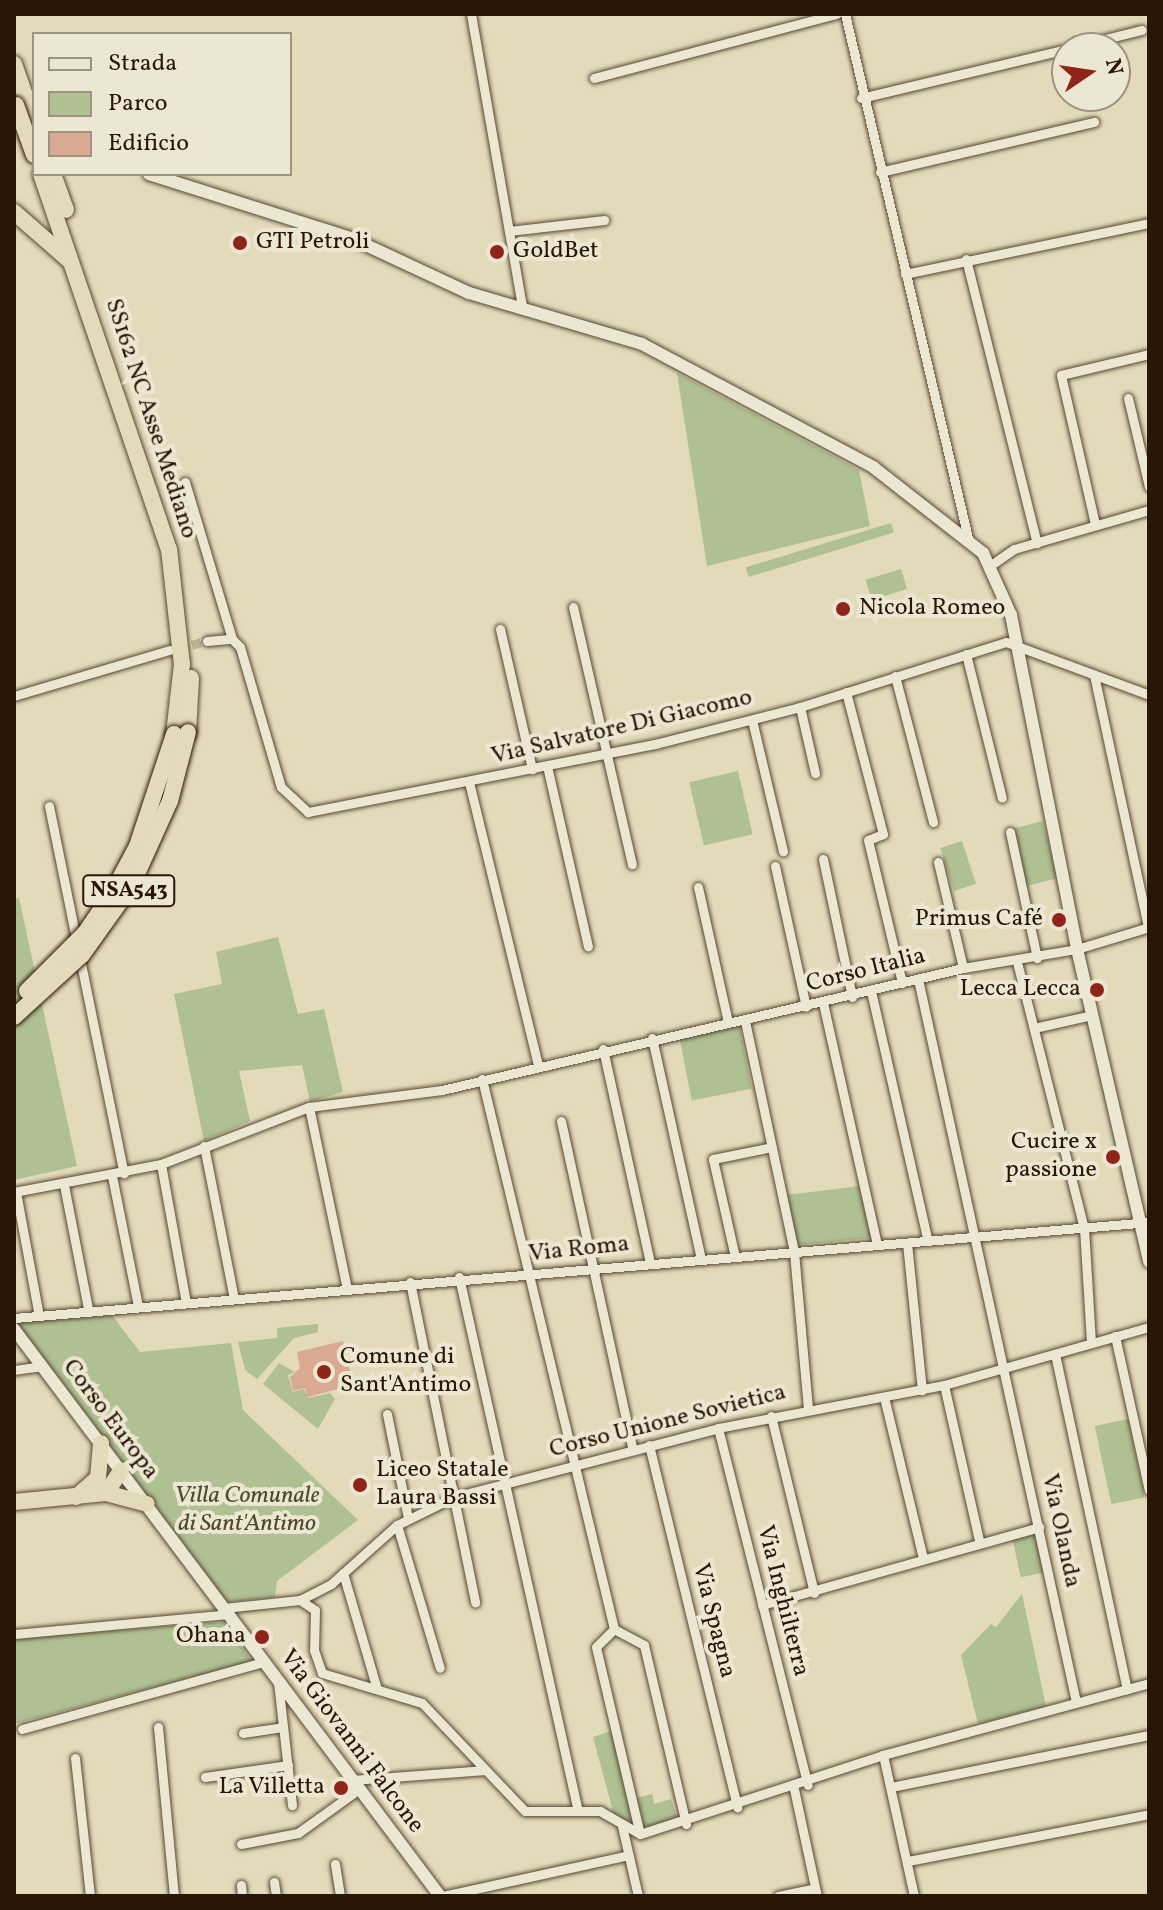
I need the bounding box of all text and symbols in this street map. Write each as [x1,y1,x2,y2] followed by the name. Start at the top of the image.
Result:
[32,32,292,176] legend
[1051,32,1131,112] north arrow
[108,47,177,81] text: Strada
[1096,56,1130,78] text: N
[108,87,167,121] text: Parco
[108,127,189,161] text: Edificio
[256,229,370,257] place label: GTI Petroli
[231,234,249,252] marker: GTI Petroli
[513,238,599,266] place label: GoldBet
[488,243,506,261] marker: GoldBet
[98,295,202,543] street label: SS162 NC Asse Mediano
[859,595,1005,623] place label: Nicola Romeo
[834,600,852,618] marker: Nicola Romeo
[489,684,755,772] street label: Via Salvatore Di Giacomo
[81,873,177,909] road number: NSA543
[915,906,1043,934] place label: Primus Café
[1050,911,1068,929] marker: Primus Café
[804,942,928,1000] street label: Corso Italia
[960,976,1081,1004] place label: Lecca Lecca
[1088,981,1106,999] marker: Lecca Lecca
[1005,1129,1097,1185] place label: Cucire x passione
[1104,1148,1122,1166] marker: Cucire x passione
[527,1230,631,1270] street label: Via Roma
[340,1344,471,1400] place label: Comune di Sant'Antimo
[56,1354,164,1486] street label: Corso Europa
[315,1363,333,1381] marker: Comune di Sant'Antimo
[547,1379,789,1465] street label: Corso Unione Sovietica
[376,1457,509,1513] place label: Liceo Statale Laura Bassi
[1034,1471,1086,1591] street label: Via Olanda
[351,1476,369,1494] marker: Liceo Statale Laura Bassi
[174,1483,320,1539] park label: Villa Comunale di Sant'Antimo
[749,1522,815,1680] street label: Via Inghilterra
[685,1561,741,1681] street label: Via Spagna
[176,1623,246,1651] place label: Ohana
[253,1628,271,1646] marker: Ohana
[273,1645,429,1839] street label: Via Giovanni Falcone
[218,1774,325,1802] place label: La Villetta
[332,1779,350,1797] marker: La Villetta

